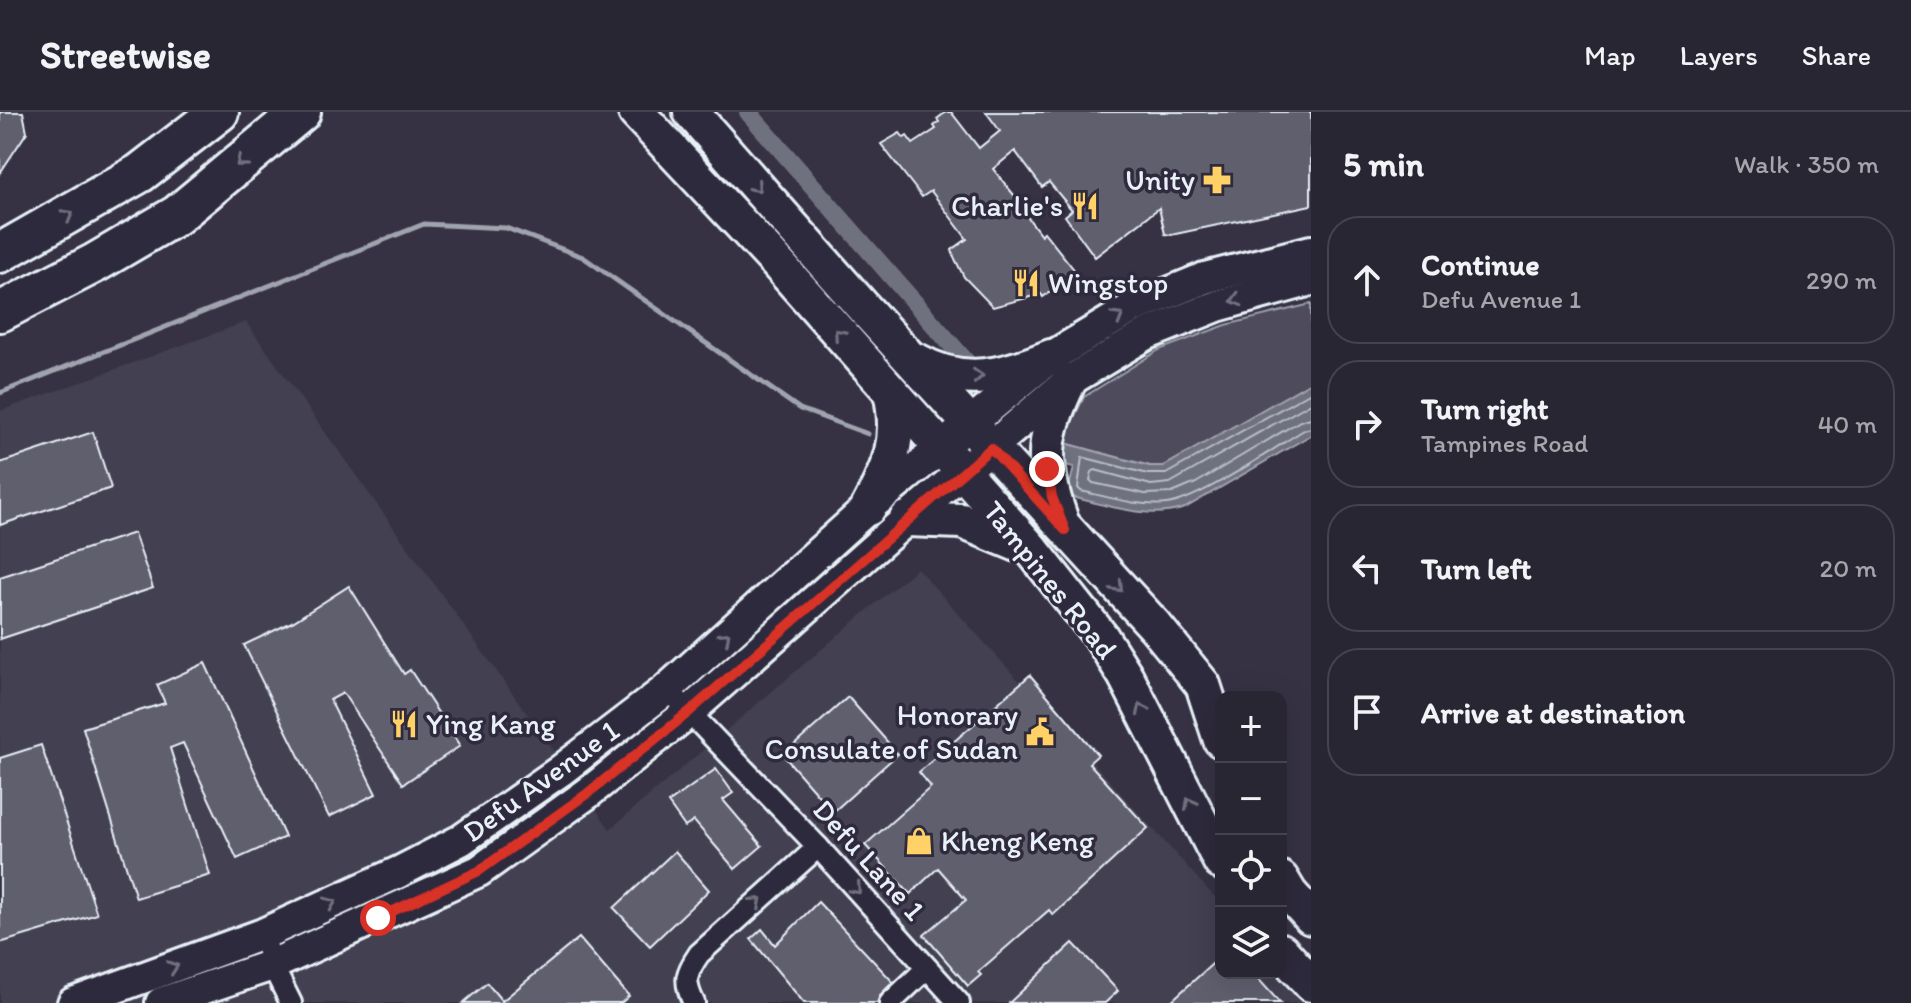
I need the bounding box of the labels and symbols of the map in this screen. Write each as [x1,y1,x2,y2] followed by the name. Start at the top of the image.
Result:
[236,152,250,167] one-way arrow
[1125,161,1195,198] place label: Unity
[1202,165,1232,195] pharmacy icon: Unity
[747,177,761,192] one-way arrow
[951,187,1063,224] place label: Charlie's
[1070,191,1100,221] restaurant icon: Charlie's
[60,209,74,224] one-way arrow
[1048,264,1168,301] place label: Wingstop
[1011,268,1041,298] restaurant icon: Wingstop
[1229,291,1243,308] one-way arrow
[1109,311,1124,326] one-way arrow
[834,329,849,343] one-way arrow
[972,368,985,385] one-way arrow
[1029,451,1065,487] route end
[975,493,1125,666] street label: Tampines Road
[1109,578,1123,592] one-way arrow
[716,632,731,646] one-way arrow
[765,696,1018,767] place label: Honorary Consulate of Sudan
[1136,702,1152,717] one-way arrow
[426,705,556,742] place label: Ying Kang
[389,709,419,739] restaurant icon: Ying Kang
[455,711,626,850] street label: Defu Avenue 1
[1025,717,1055,747] public building icon: Honorary Consulate of Sudan
[805,791,933,928] street label: Defu Lane 1
[1184,796,1199,811] one-way arrow
[941,822,1095,859] place label: Kheng Keng
[904,826,934,856] shop icon: Kheng Keng
[847,879,861,894] one-way arrow
[323,897,337,913] one-way arrow
[748,897,763,911] one-way arrow
[360,900,396,936] route start
[165,960,179,977] one-way arrow

